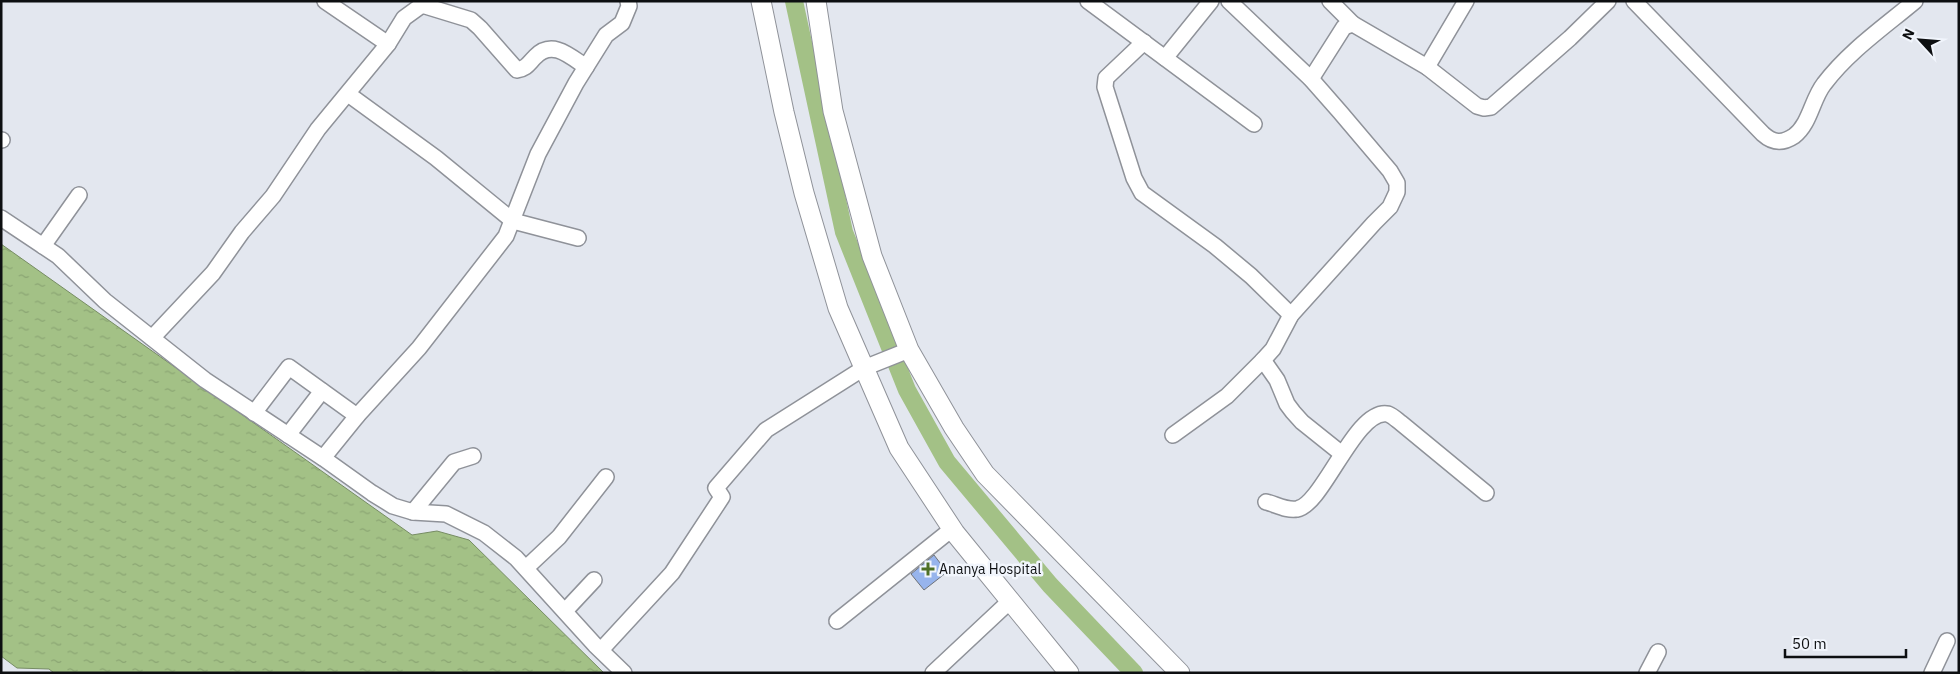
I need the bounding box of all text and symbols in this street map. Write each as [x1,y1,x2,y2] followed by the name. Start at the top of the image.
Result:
[1895,15,1945,65] north arrow
[1898,26,1919,43] text: N
[939,560,1041,578] place label: Ananya Hospital
[921,562,935,576] marker: Ananya Hospital
[1785,626,1906,658] scale bar
[1792,634,1827,653] text: 50 m

